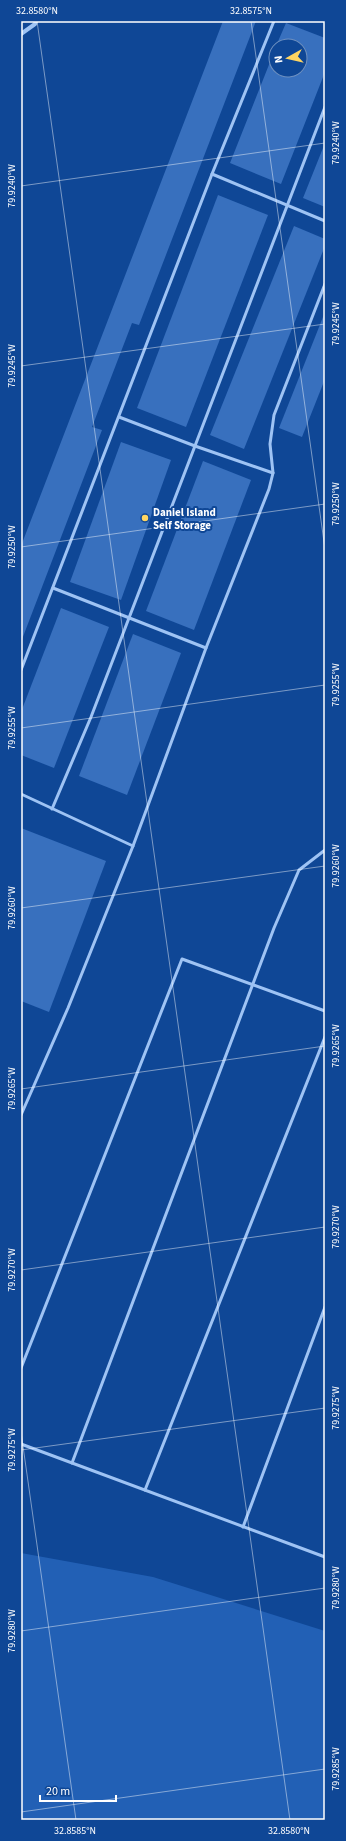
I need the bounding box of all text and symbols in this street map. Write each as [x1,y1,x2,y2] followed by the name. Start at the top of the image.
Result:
[16,4,58,18] text: 32.8580°N
[230,4,272,18] text: 32.8575°N
[268,38,308,78] north arrow
[271,55,287,64] text: N
[329,121,343,165] text: 79.9240°W
[5,164,19,208] text: 79.9240°W
[329,302,343,346] text: 79.9245°W
[5,344,19,388] text: 79.9245°W
[329,482,343,526] text: 79.9250°W
[153,505,216,533] place label: Daniel Island Self Storage
[140,513,150,523] marker: Daniel Island Self Storage
[5,525,19,569] text: 79.9250°W
[329,663,343,707] text: 79.9255°W
[5,706,19,750] text: 79.9255°W
[329,844,343,888] text: 79.9260°W
[5,886,19,930] text: 79.9260°W
[329,1024,343,1068] text: 79.9265°W
[5,1067,19,1111] text: 79.9265°W
[329,1205,343,1249] text: 79.9270°W
[5,1248,19,1292] text: 79.9270°W
[329,1386,343,1430] text: 79.9275°W
[5,1428,19,1472] text: 79.9275°W
[329,1566,343,1610] text: 79.9280°W
[5,1609,19,1653] text: 79.9280°W
[329,1747,343,1791] text: 79.9285°W
[40,1777,116,1803] scale bar
[46,1783,70,1800] text: 20 m
[54,1824,96,1838] text: 32.8585°N
[268,1824,310,1838] text: 32.8580°N

